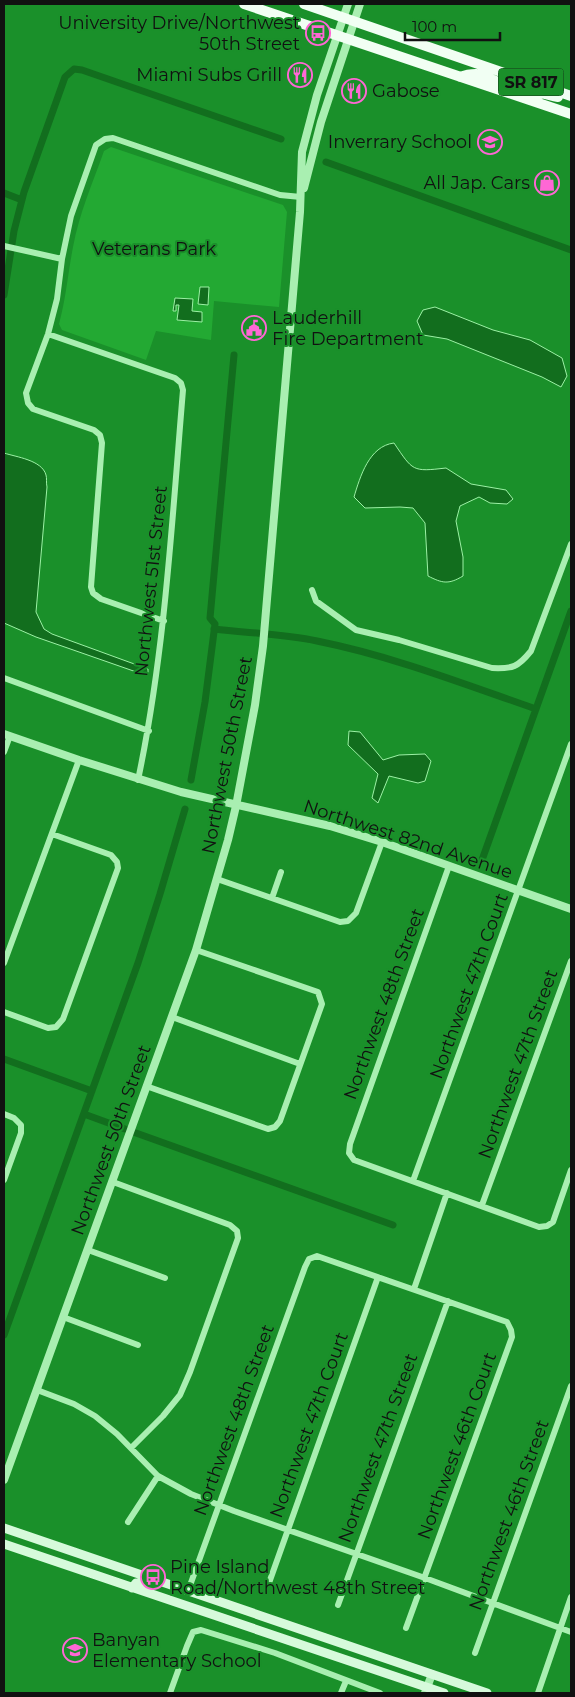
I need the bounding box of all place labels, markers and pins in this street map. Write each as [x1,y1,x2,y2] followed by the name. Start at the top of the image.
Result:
[58,12,300,55] place label: University Drive/Northwest 50th Street
[305,20,331,46] bus stop icon: University Drive/Northwest 50th Street
[287,62,313,88] restaurant icon: Miami Subs Grill
[136,64,282,86] place label: Miami Subs Grill
[341,78,367,104] restaurant icon: Gabose
[372,80,440,102] place label: Gabose
[477,129,503,155] school or university icon: Inverrary School
[328,131,472,153] place label: Inverrary School
[534,170,560,196] shop icon: All Jap. Cars
[423,172,530,194] place label: All Jap. Cars
[272,307,424,350] place label: Lauderhill Fire Department
[241,315,267,341] public building icon: Lauderhill Fire Department
[170,1556,425,1599] place label: Pine Island Road/Northwest 48th Street
[140,1564,166,1590] bus stop icon: Pine Island Road/Northwest 48th Street
[92,1629,262,1672] place label: Banyan Elementary School
[62,1637,88,1663] school or university icon: Banyan Elementary School

